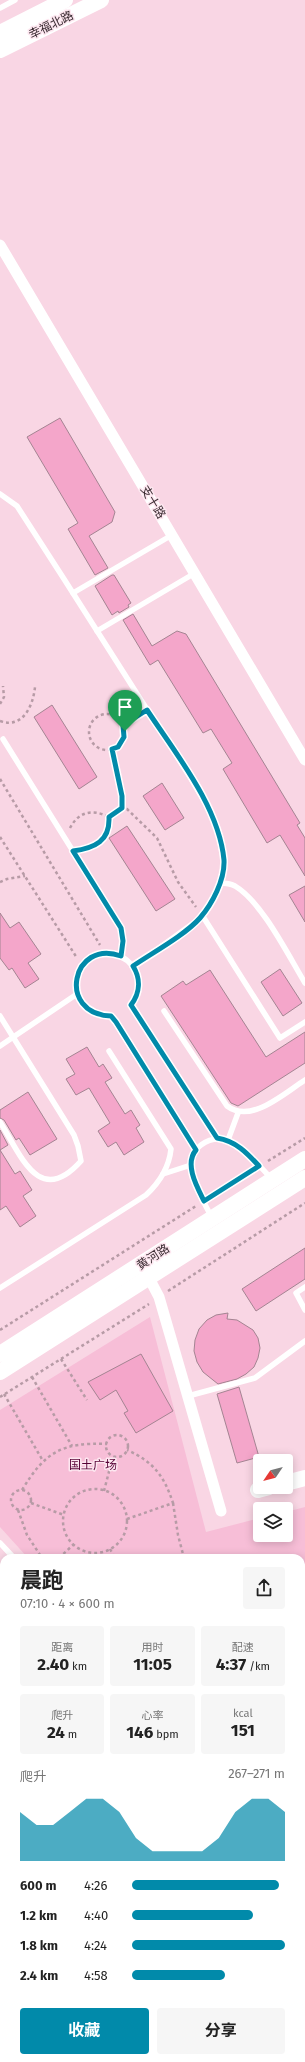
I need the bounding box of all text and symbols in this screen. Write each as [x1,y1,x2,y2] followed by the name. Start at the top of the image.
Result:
[26,8,76,42] street label: 幸福北路
[138,483,168,521] street label: 支十路
[108,690,142,731] pin
[114,696,136,718] icon: arrive
[134,1241,172,1273] street label: 黄河路
[253,1454,293,1494] north arrow
[253,1454,293,1542] map controls
[69,1458,117,1472] park label: 国土广场
[253,1502,293,1542] button: layers
[20,1567,64,1594] text: 晨跑
[243,1567,285,1609] button: share
[20,1596,115,1611] text: 07:10 · 4 × 600 m
[51,1641,73,1654] text: 距离
[141,1641,163,1654] text: 用时
[232,1641,254,1654] text: 配速
[37,1654,69,1675] text: 2.40
[133,1654,172,1675] text: 11:05
[216,1654,246,1675] text: 4:37
[69,1660,87,1673] text: km
[246,1660,270,1673] text: /km
[233,1707,253,1720] text: kcal
[51,1709,73,1722] text: 爬升
[141,1709,163,1722] text: 心率
[231,1720,255,1741] text: 151
[47,1722,65,1743] text: 24
[126,1722,153,1743] text: 146
[65,1728,77,1741] text: m
[153,1728,179,1741] text: bpm
[228,1766,285,1781] text: 267–271 m
[20,1769,46,1784] text: 爬升
[20,1878,57,1893] text: 600 m
[84,1878,107,1893] text: 4:26
[20,1908,57,1923] text: 1.2 km
[84,1908,108,1923] text: 4:40
[20,1938,58,1953] text: 1.8 km
[84,1938,107,1953] text: 4:24
[20,1968,58,1983] text: 2.4 km
[84,1968,108,1983] text: 4:58
[20,2008,149,2054] button: 收藏
[157,2008,285,2054] button: 分享

